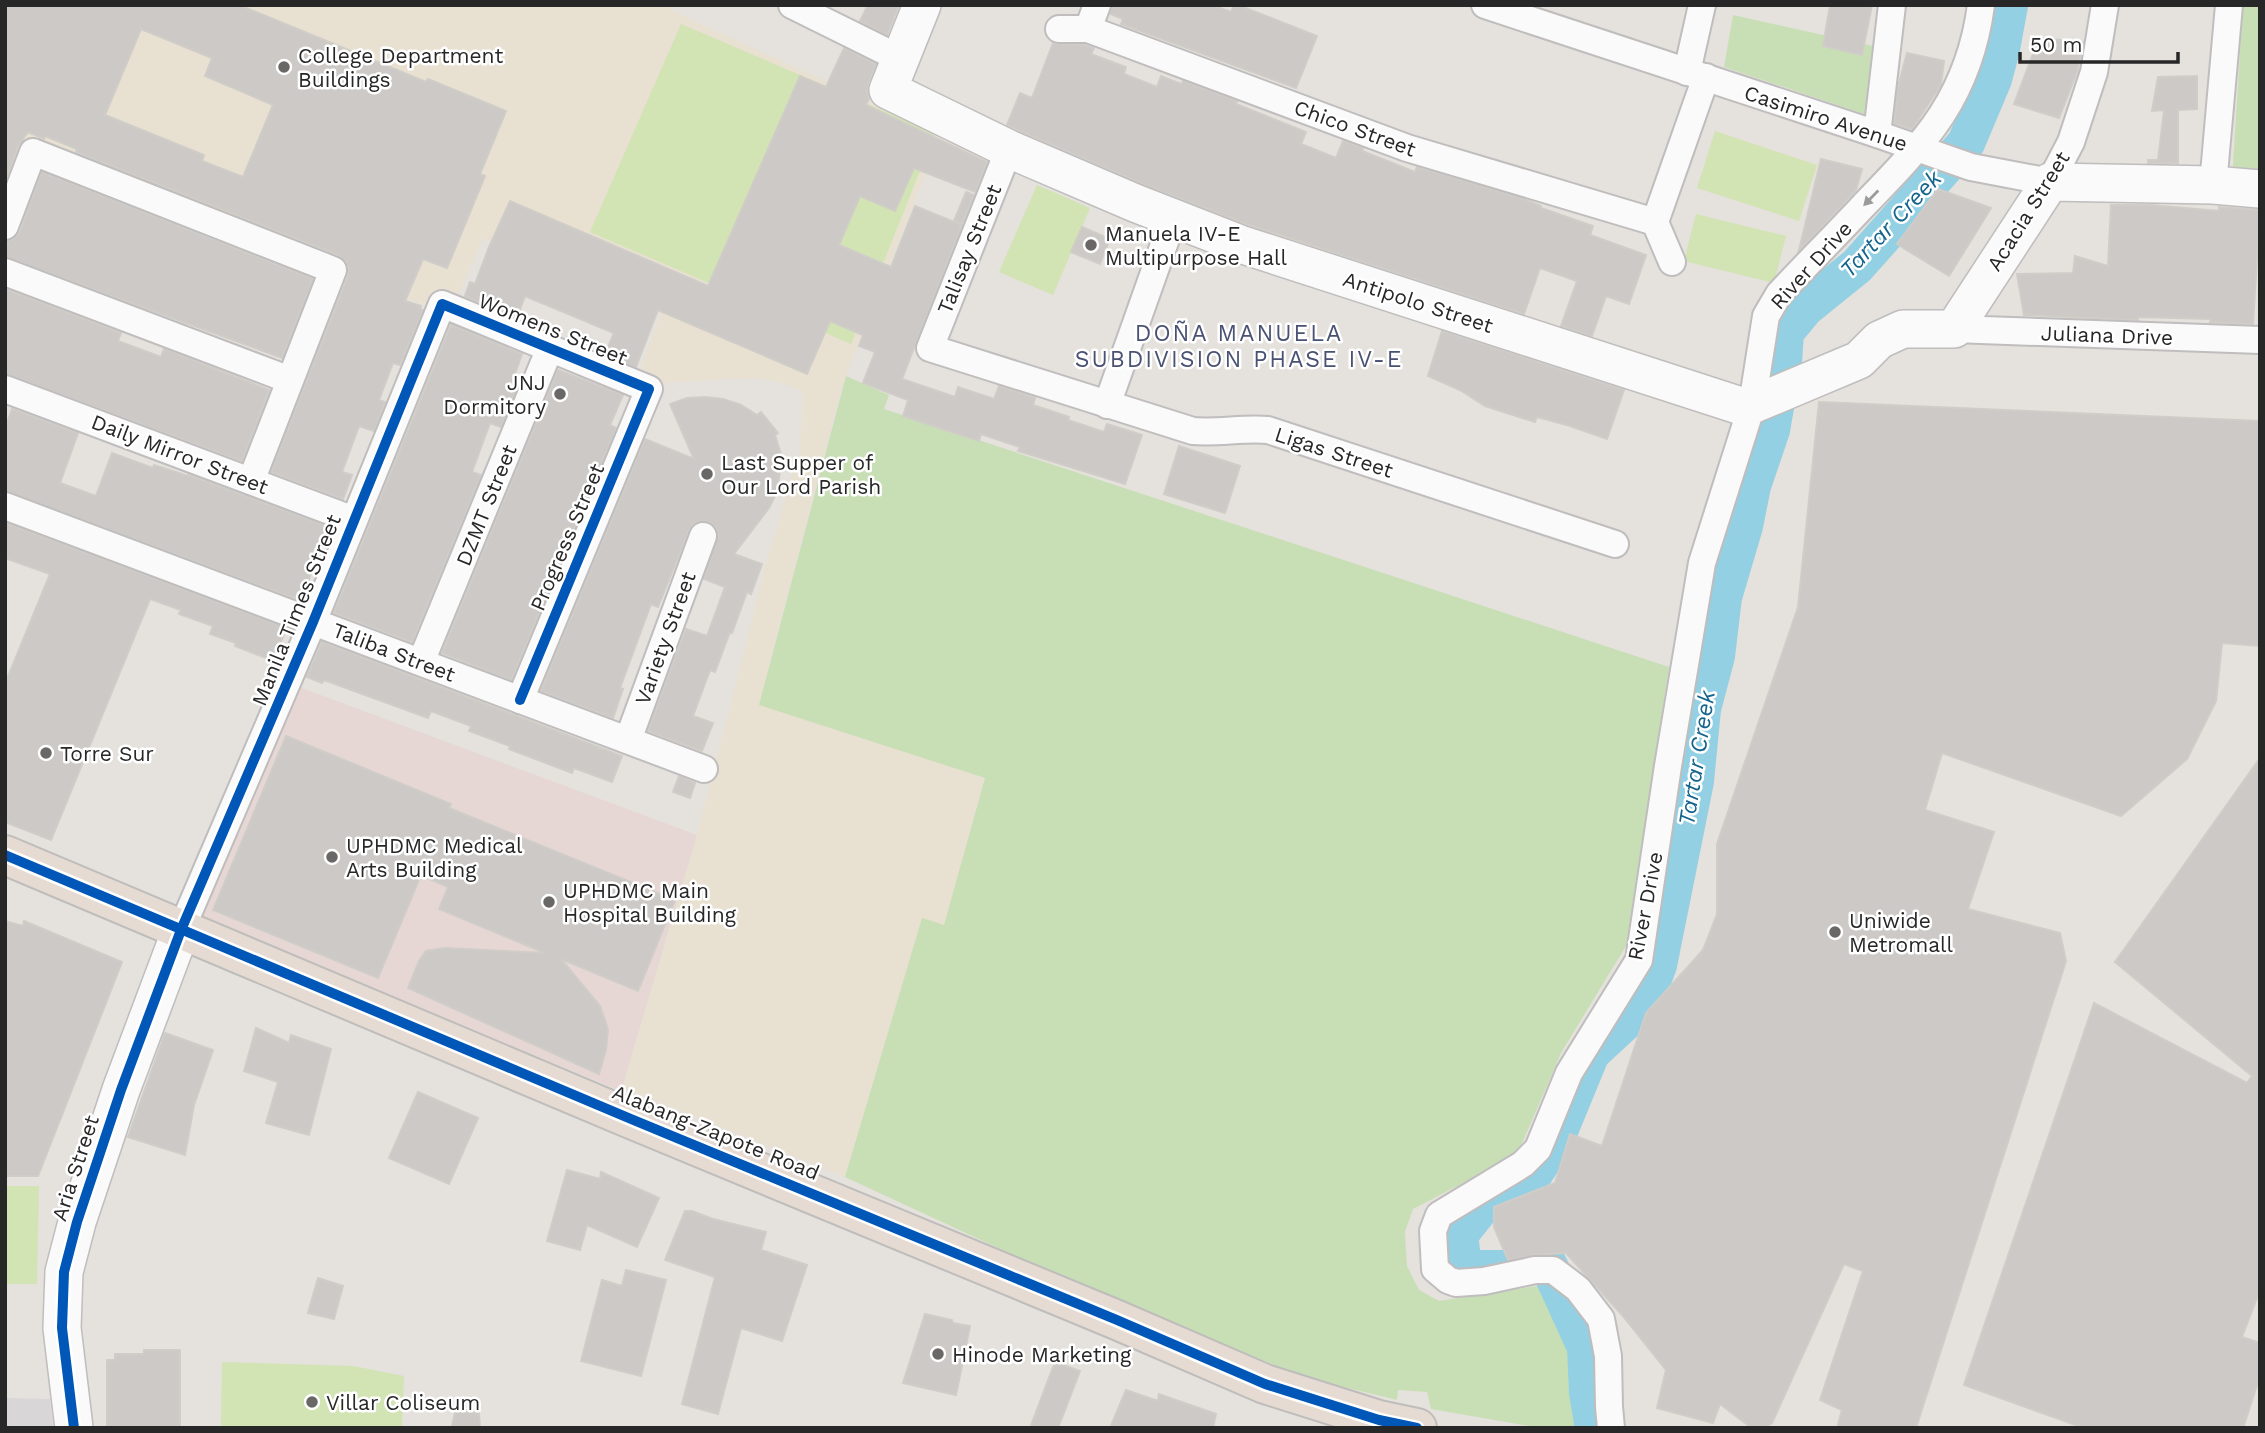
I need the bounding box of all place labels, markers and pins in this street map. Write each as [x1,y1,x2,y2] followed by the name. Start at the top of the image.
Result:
[298,43,503,92] place label: College Department Buildings
[276,59,292,75] marker: College Department Buildings
[1105,221,1288,270] place label: Manuela IV-E Multipurpose Hall
[1083,237,1099,253] marker: Manuela IV-E Multipurpose Hall
[443,370,546,419] place label: JNJ Dormitory
[552,386,568,402] marker: JNJ Dormitory
[721,450,881,499] place label: Last Supper of Our Lord Parish
[699,466,715,482] marker: Last Supper of Our Lord Parish
[60,741,154,766] place label: Torre Sur
[38,745,54,761] marker: Torre Sur
[346,833,523,882] place label: UPHDMC Medical Arts Building
[324,849,340,865] marker: UPHDMC Medical Arts Building
[563,878,737,927] place label: UPHDMC Main Hospital Building
[541,894,557,910] marker: UPHDMC Main Hospital Building
[1849,908,1954,957] place label: Uniwide Metromall
[1827,924,1843,940] marker: Uniwide Metromall
[952,1342,1132,1367] place label: Hinode Marketing
[930,1346,946,1362] marker: Hinode Marketing
[326,1390,480,1415] place label: Villar Coliseum
[304,1394,320,1410] marker: Villar Coliseum

